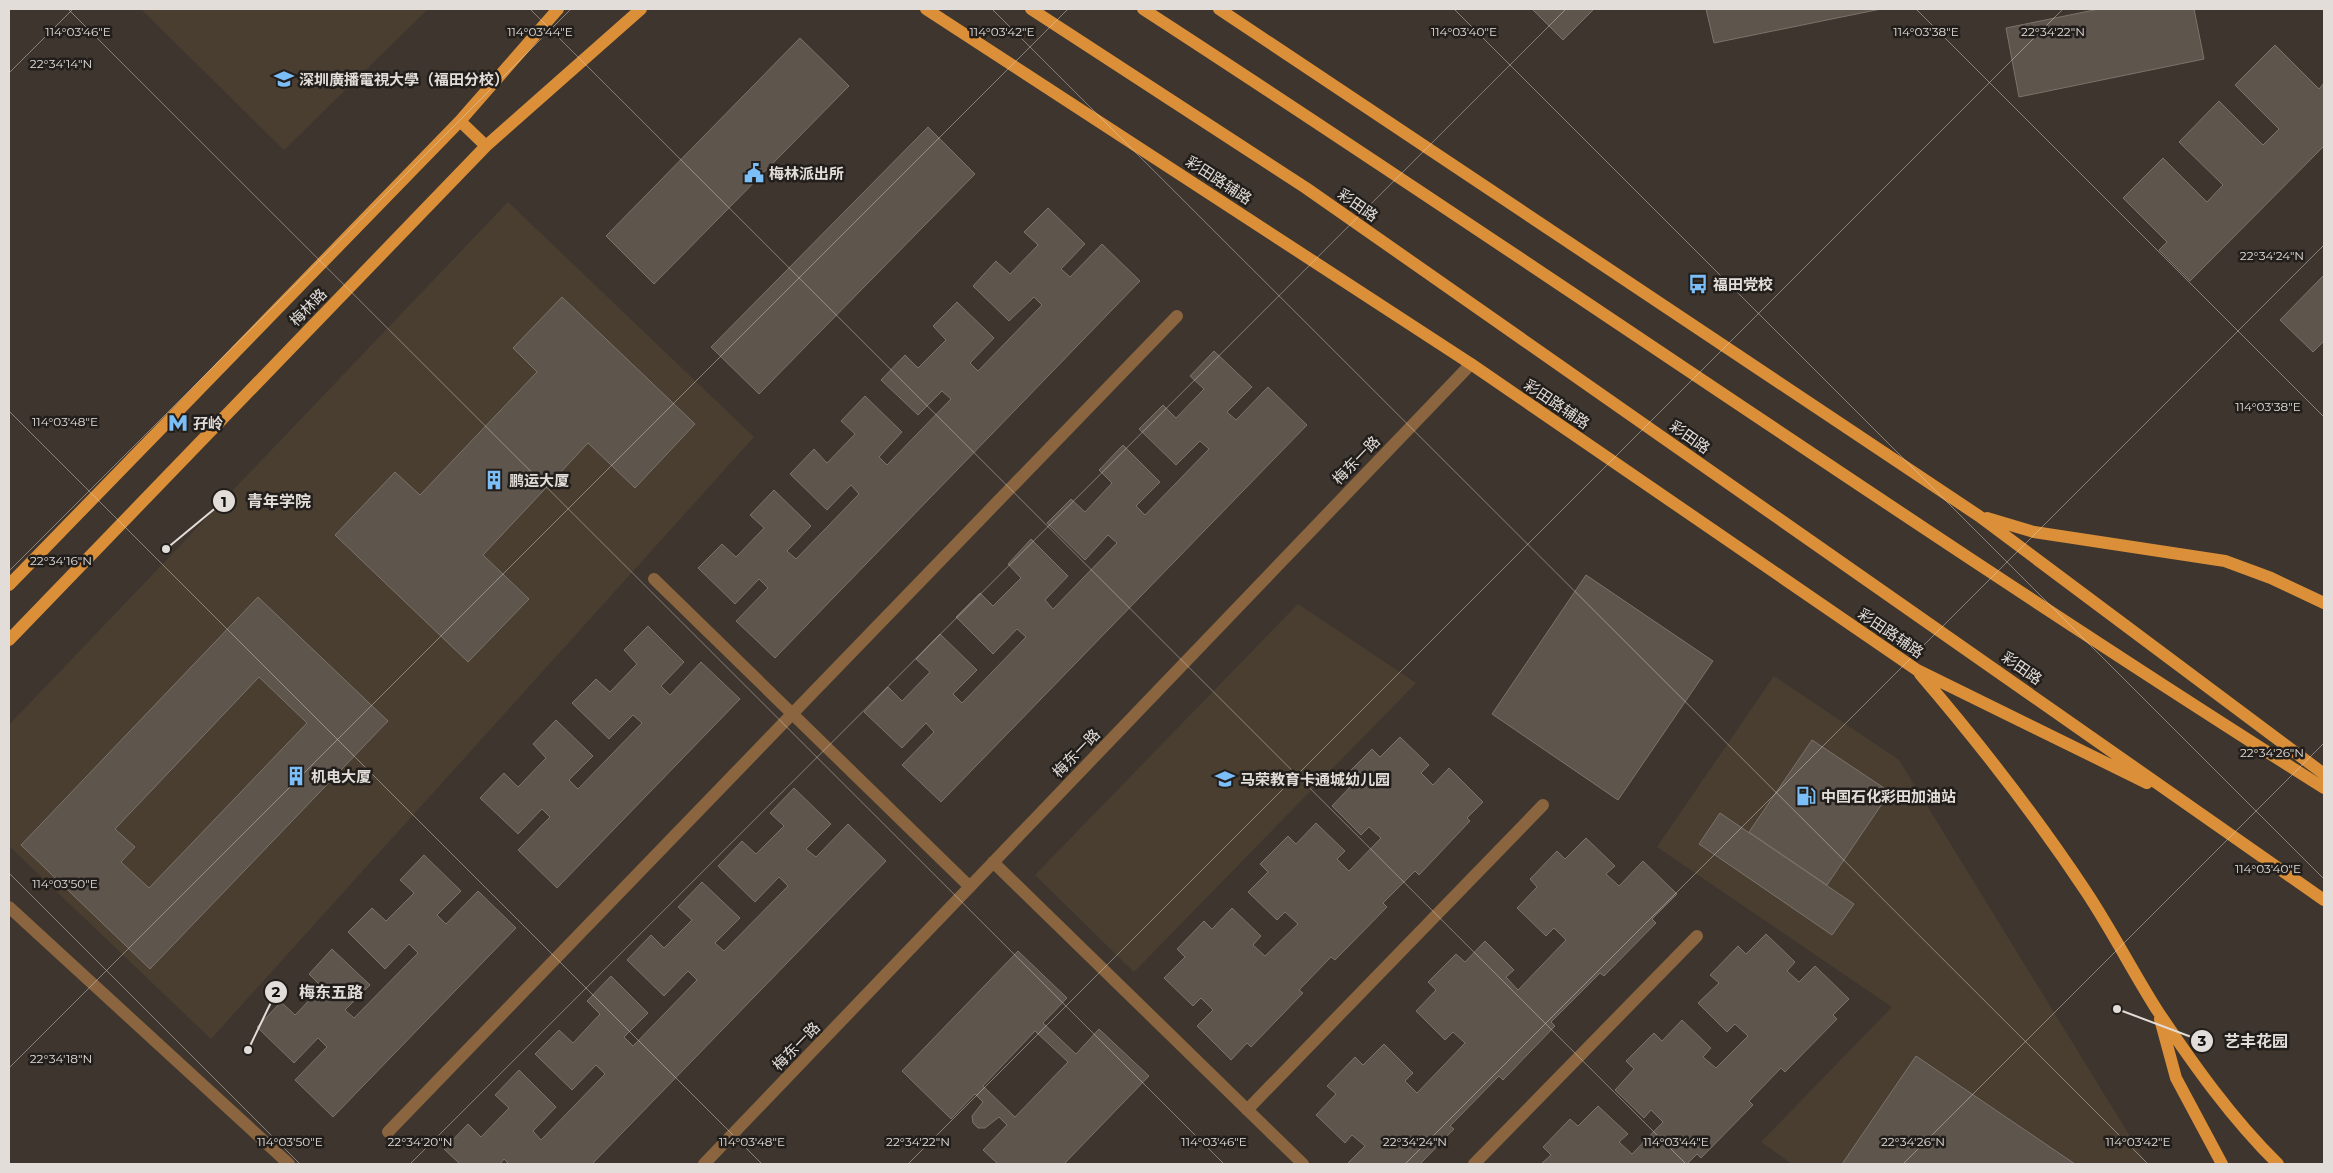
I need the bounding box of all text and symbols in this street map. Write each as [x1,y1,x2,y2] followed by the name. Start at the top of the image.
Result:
[45,24,111,39] text: 114°03'46"E
[507,24,573,39] text: 114°03'44"E
[970,24,1034,39] text: 114°03'42"E
[1431,24,1497,39] text: 114°03'40"E
[1893,24,1959,39] text: 114°03'38"E
[2021,24,2085,39] text: 22°34'22"N
[30,56,92,71] text: 22°34'14"N
[273,68,295,90] school or university icon: 深圳廣播電視大學（福田分校）
[299,70,509,89] place label: 深圳廣播電視大學（福田分校）
[1182,152,1256,208] street label: 彩田路辅路
[743,162,765,184] public building icon: 梅林派出所
[769,164,844,183] place label: 梅林派出所
[1334,184,1382,226] street label: 彩田路
[2240,248,2304,263] text: 22°34'24"N
[1687,273,1709,295] bus stop icon: 福田党校
[1713,275,1773,294] place label: 福田党校
[286,284,330,330] street label: 梅林路
[1521,375,1593,433] street label: 彩田路辅路
[2235,399,2301,414] text: 114°03'38"E
[167,412,189,434] metro station icon: 孖岭
[32,414,98,429] text: 114°03'48"E
[193,414,223,433] place label: 孖岭
[1666,416,1714,458] street label: 彩田路
[1328,432,1384,488] street label: 梅东一路
[483,469,505,491] building icon: 鹏运大厦
[509,471,569,490] place label: 鹏运大厦
[212,486,321,517] callout: 青年学院
[221,492,227,511] text: 1
[247,492,311,511] text: 青年学院
[30,553,92,568] text: 22°34'16"N
[1855,604,1927,662] street label: 彩田路辅路
[1998,647,2046,689] street label: 彩田路
[1048,725,1104,781] street label: 梅东一路
[2240,745,2304,760] text: 22°34'26"N
[285,765,307,787] building icon: 机电大厦
[311,767,371,786] place label: 机电大厦
[1214,768,1236,790] school or university icon: 马荣教育卡通城幼儿园
[1240,770,1390,789] place label: 马荣教育卡通城幼儿园
[1795,785,1817,807] fuel station icon: 中国石化彩田加油站
[1821,787,1956,806] place label: 中国石化彩田加油站
[2235,861,2301,876] text: 114°03'40"E
[32,876,98,891] text: 114°03'50"E
[264,976,373,1007] callout: 梅东五路
[272,982,281,1001] text: 2
[299,983,363,1002] text: 梅东五路
[768,1018,824,1074] street label: 梅东一路
[2189,1026,2298,1057] callout: 艺丰花园
[2197,1031,2207,1050] text: 3
[2224,1032,2288,1051] text: 艺丰花园
[30,1051,92,1066] text: 22°34'18"N
[257,1134,323,1149] text: 114°03'50"E
[388,1134,452,1149] text: 22°34'20"N
[719,1134,785,1149] text: 114°03'48"E
[886,1134,950,1149] text: 22°34'22"N
[1181,1134,1247,1149] text: 114°03'46"E
[1383,1134,1447,1149] text: 22°34'24"N
[1643,1134,1709,1149] text: 114°03'44"E
[1881,1134,1945,1149] text: 22°34'26"N
[2106,1134,2170,1149] text: 114°03'42"E

